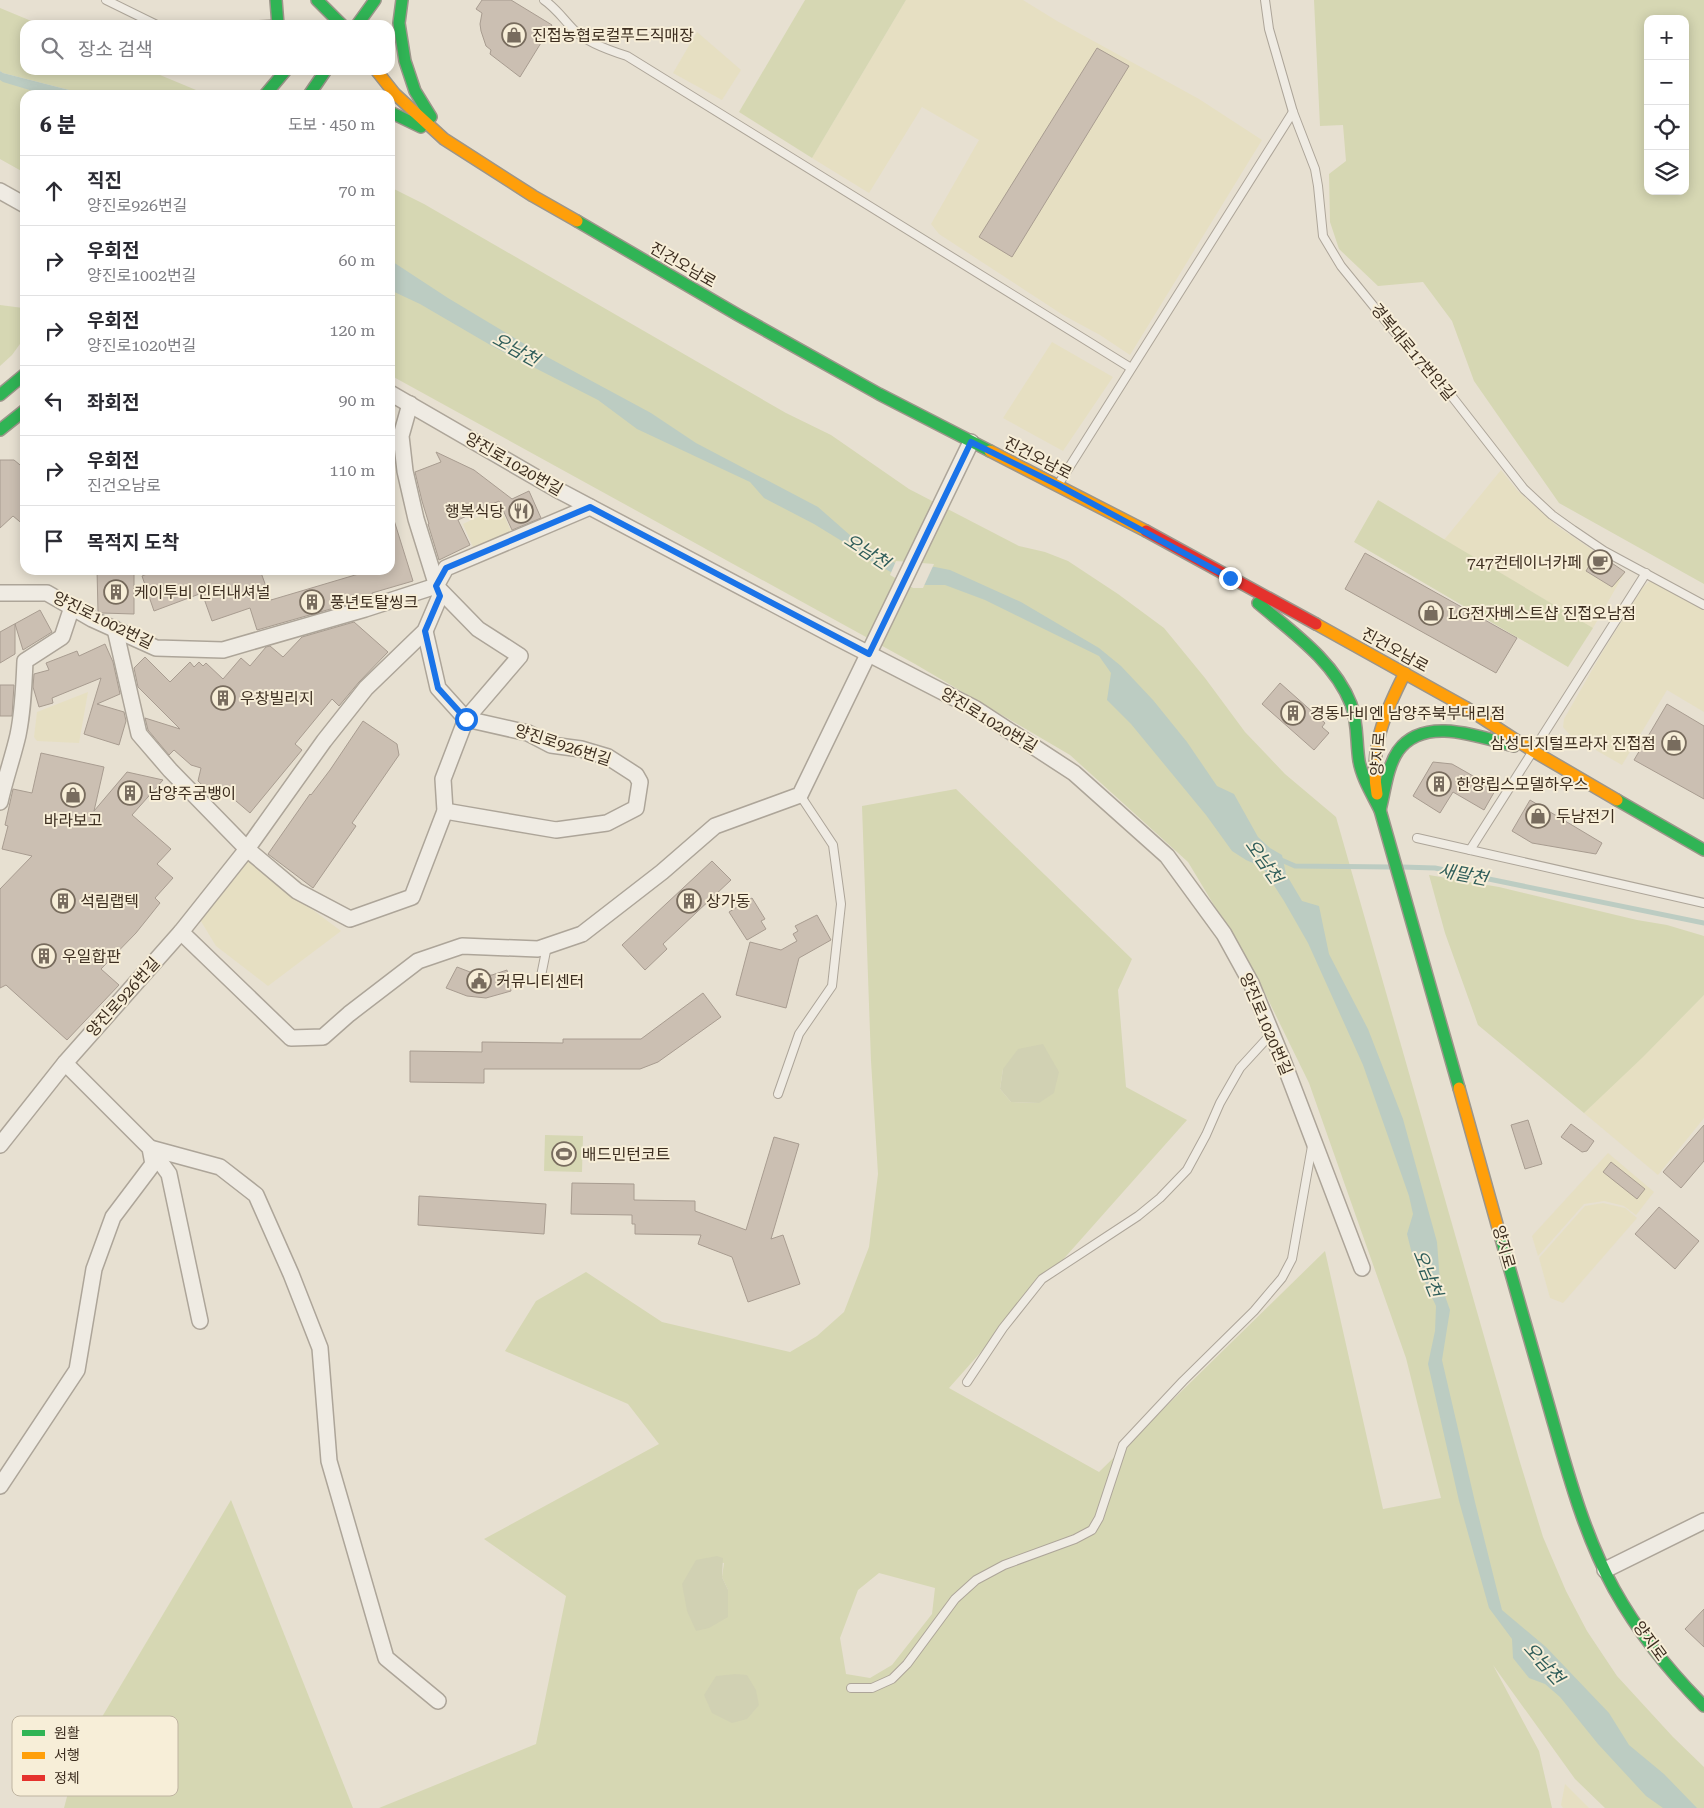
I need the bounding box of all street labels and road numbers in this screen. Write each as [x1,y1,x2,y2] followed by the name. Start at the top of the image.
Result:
[646,238,720,292] street label: 진건오남로
[1367,300,1459,404] street label: 경복대로17번안길
[462,428,566,500] street label: 양진로1020번길
[1001,433,1075,483] street label: 진건오남로
[50,587,156,653] street label: 양진로1002번길
[1358,624,1432,676] street label: 진건오남로
[937,684,1041,756] street label: 양진로1020번길
[512,720,614,770] street label: 양진로926번길
[1367,731,1389,777] street label: 양지로
[82,953,164,1041] street label: 양진로926번길
[1236,970,1296,1078] street label: 양진로1020번길
[1489,1223,1519,1271] street label: 양지로
[1629,1618,1671,1665] street label: 양지로

